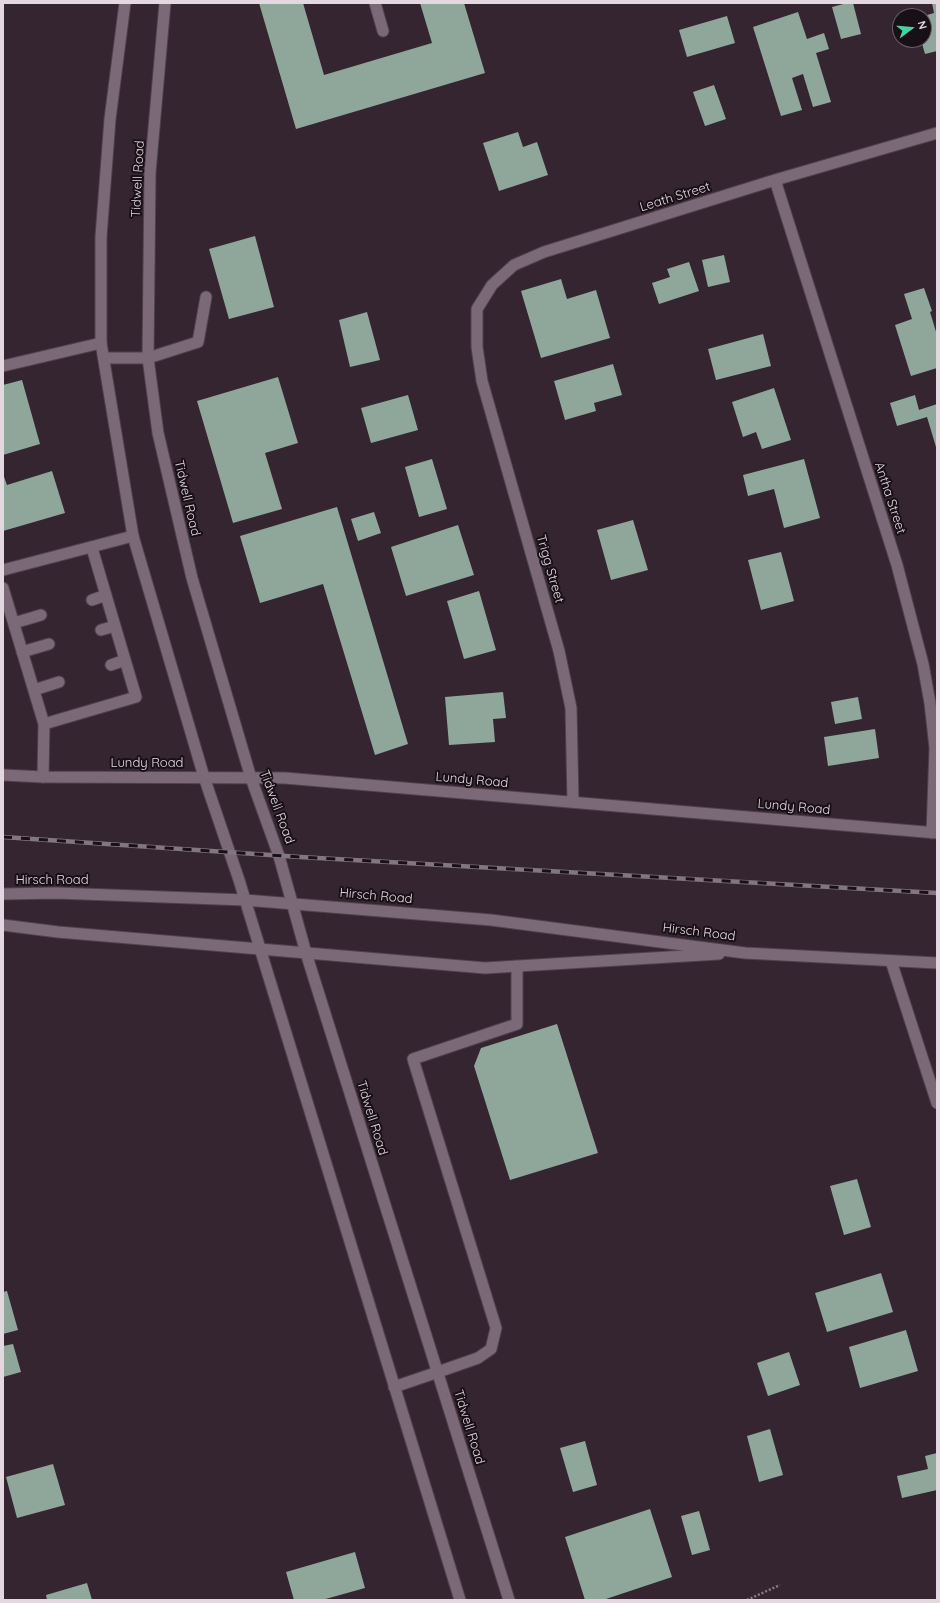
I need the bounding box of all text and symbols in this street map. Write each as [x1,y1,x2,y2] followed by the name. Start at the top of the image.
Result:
[892,8,932,48] north arrow
[915,19,930,31] text: N
[128,140,148,218] street label: Tidwell Road
[638,179,712,215] street label: Leath Street
[171,459,203,537] street label: Tidwell Road
[871,460,909,536] street label: Antha Street
[533,533,567,605] street label: Trigg Street
[111,755,183,771] street label: Lundy Road
[256,768,298,846] street label: Tidwell Road
[435,769,509,791] street label: Lundy Road
[757,796,831,818] street label: Lundy Road
[15,872,89,888] street label: Hirsch Road
[339,885,413,907] street label: Hirsch Road
[662,920,736,944] street label: Hirsch Road
[353,1079,391,1157] street label: Tidwell Road
[450,1388,488,1466] street label: Tidwell Road

